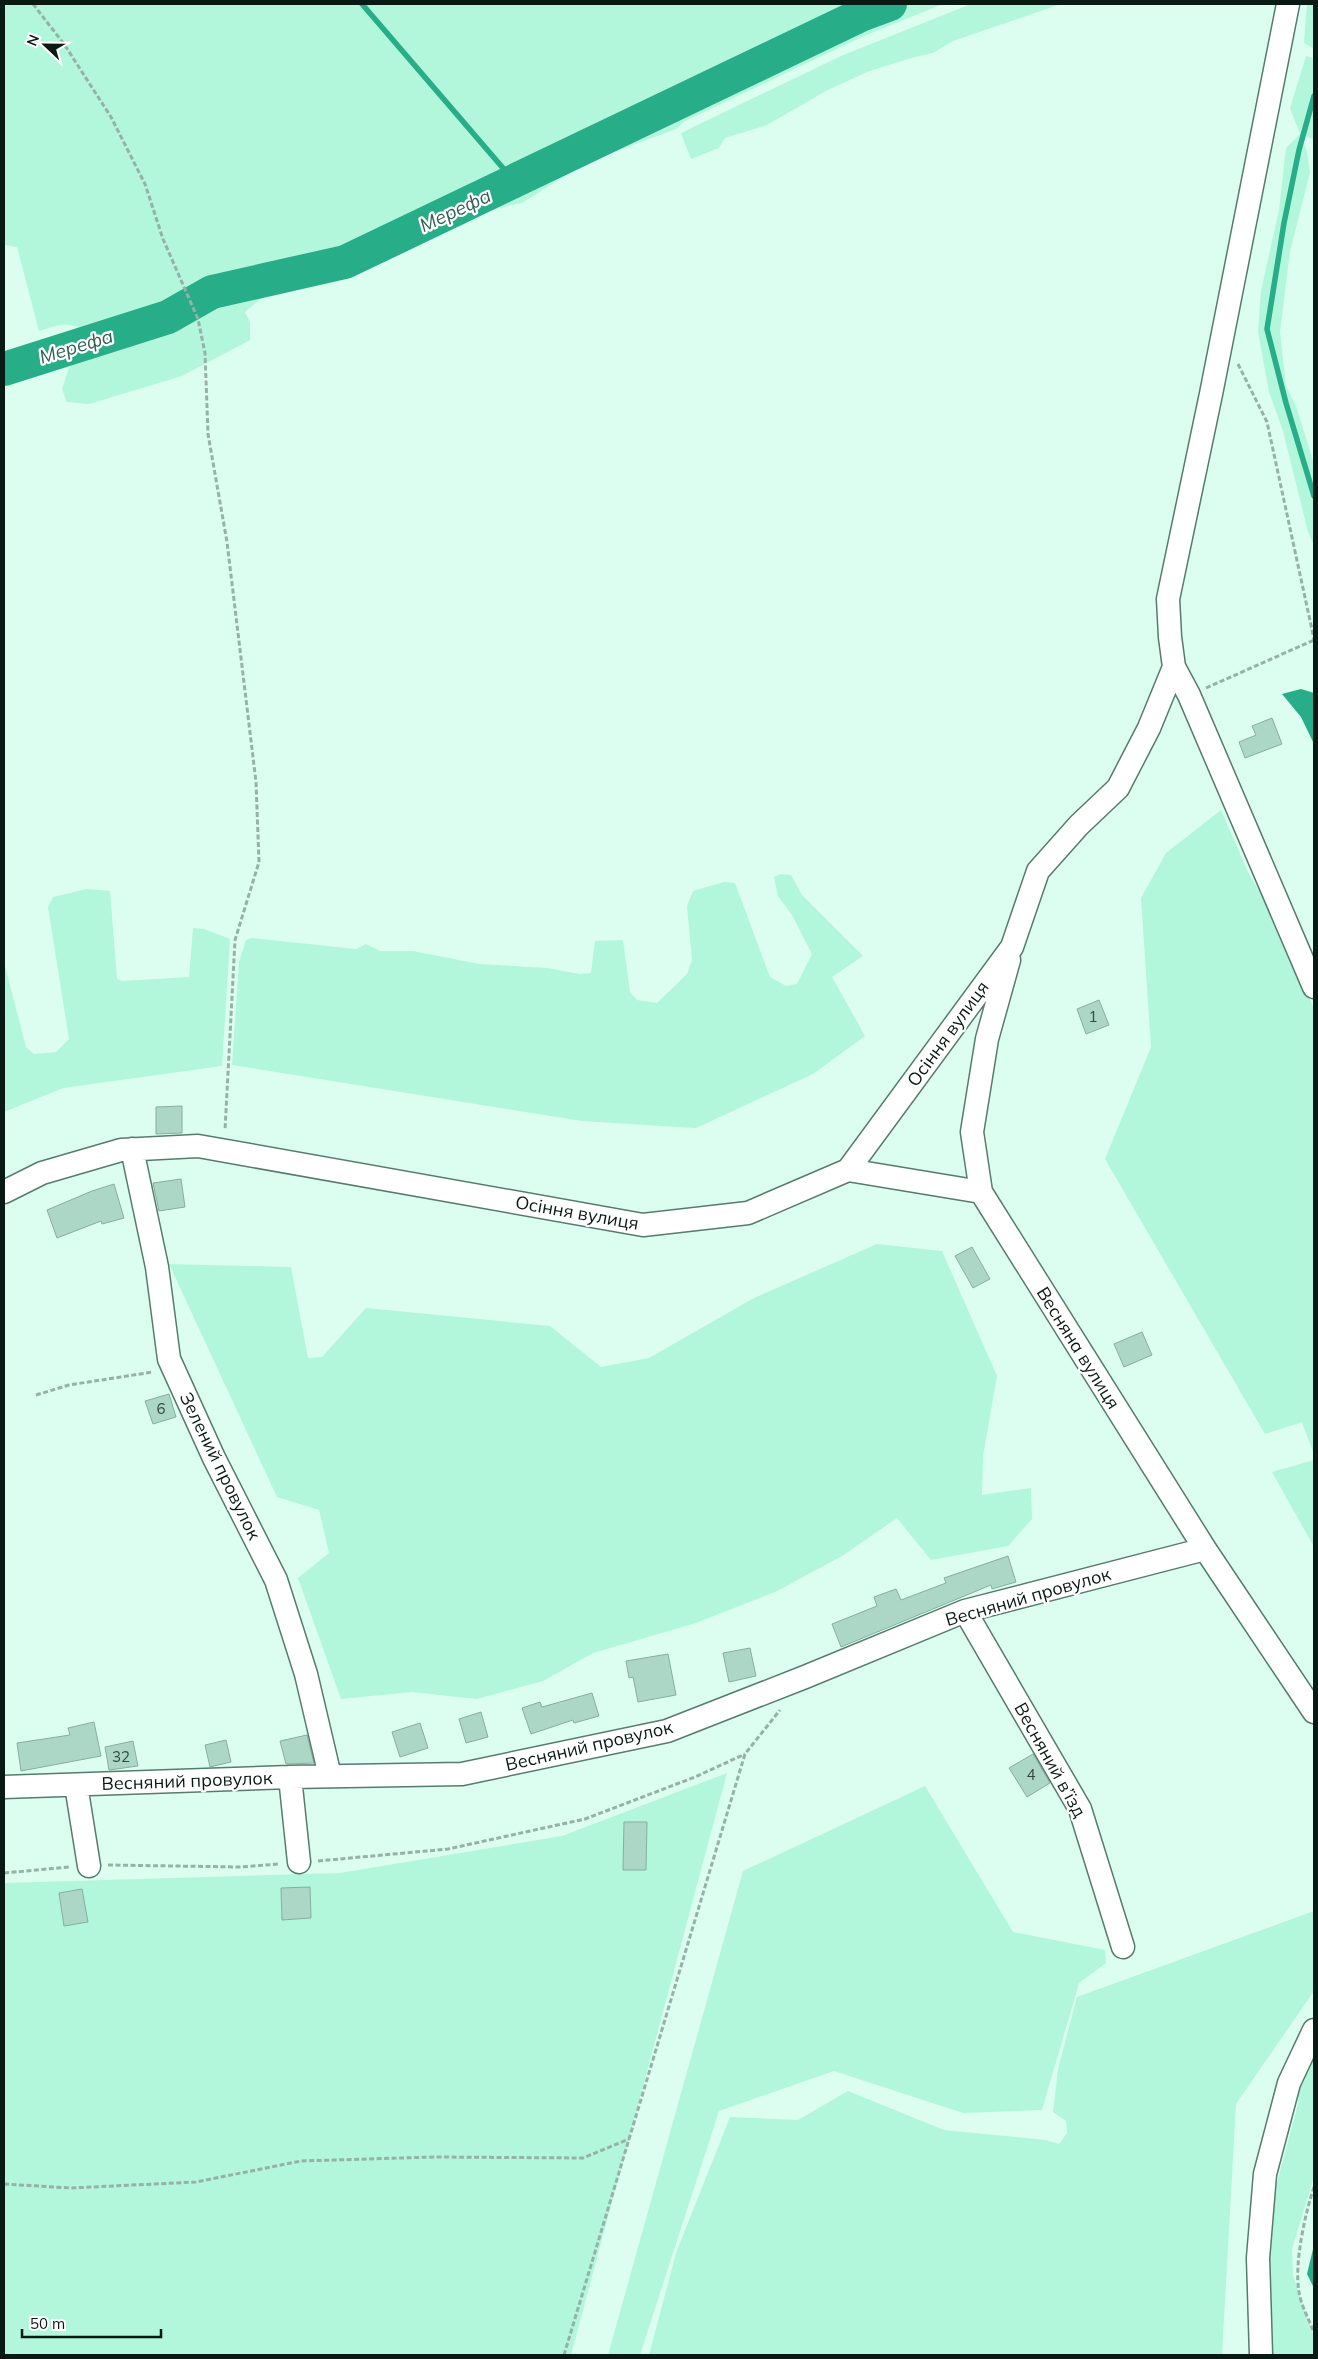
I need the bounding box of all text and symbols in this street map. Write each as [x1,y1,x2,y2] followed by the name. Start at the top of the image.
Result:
[20,20,70,70] north arrow
[23,32,43,48] text: N
[415,183,495,237] water label: Мерефа
[36,323,116,369] water label: Мерефа
[902,976,994,1091] street label: Осіння вулиця
[1088,1007,1098,1026] house number: 1
[514,1190,641,1235] street label: Осіння вулиця
[1032,1282,1125,1413] street label: Весняна вулиця
[175,1388,266,1544] street label: Зелений провулок
[156,1399,166,1418] house number: 6
[943,1562,1113,1631] street label: Весняний провулок
[1009,1698,1091,1821] street label: Весняний в’їзд
[503,1715,675,1776] street label: Весняний провулок
[112,1747,130,1766] house number: 32
[1026,1765,1036,1784] house number: 4
[101,1766,273,1795] street label: Весняний провулок
[22,2306,161,2338] scale bar
[30,2314,65,2333] text: 50 m

